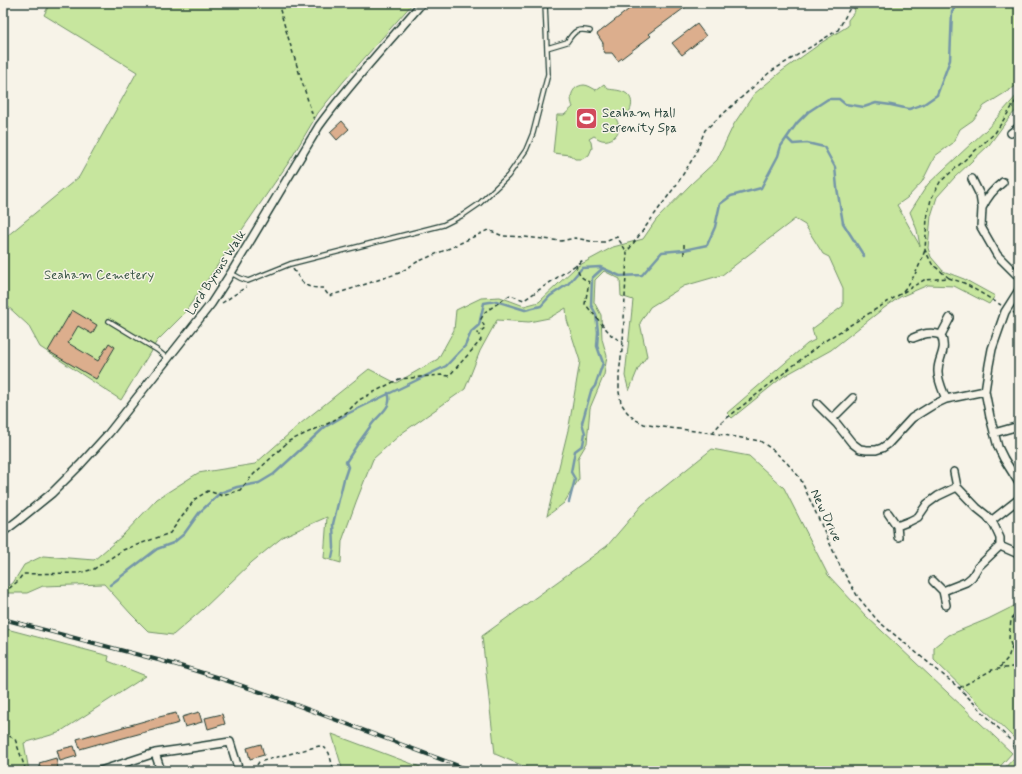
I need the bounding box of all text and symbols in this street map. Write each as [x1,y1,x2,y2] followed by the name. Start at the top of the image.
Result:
[602,105,677,137] place label: Seaham Hall Serenity Spa
[574,106,600,132] sports icon: Seaham Hall Serenity Spa
[182,226,250,319] street label: Lord Byrons Walk
[44,267,154,284] park label: Seaham Cemetery
[806,486,845,545] street label: New Drive

